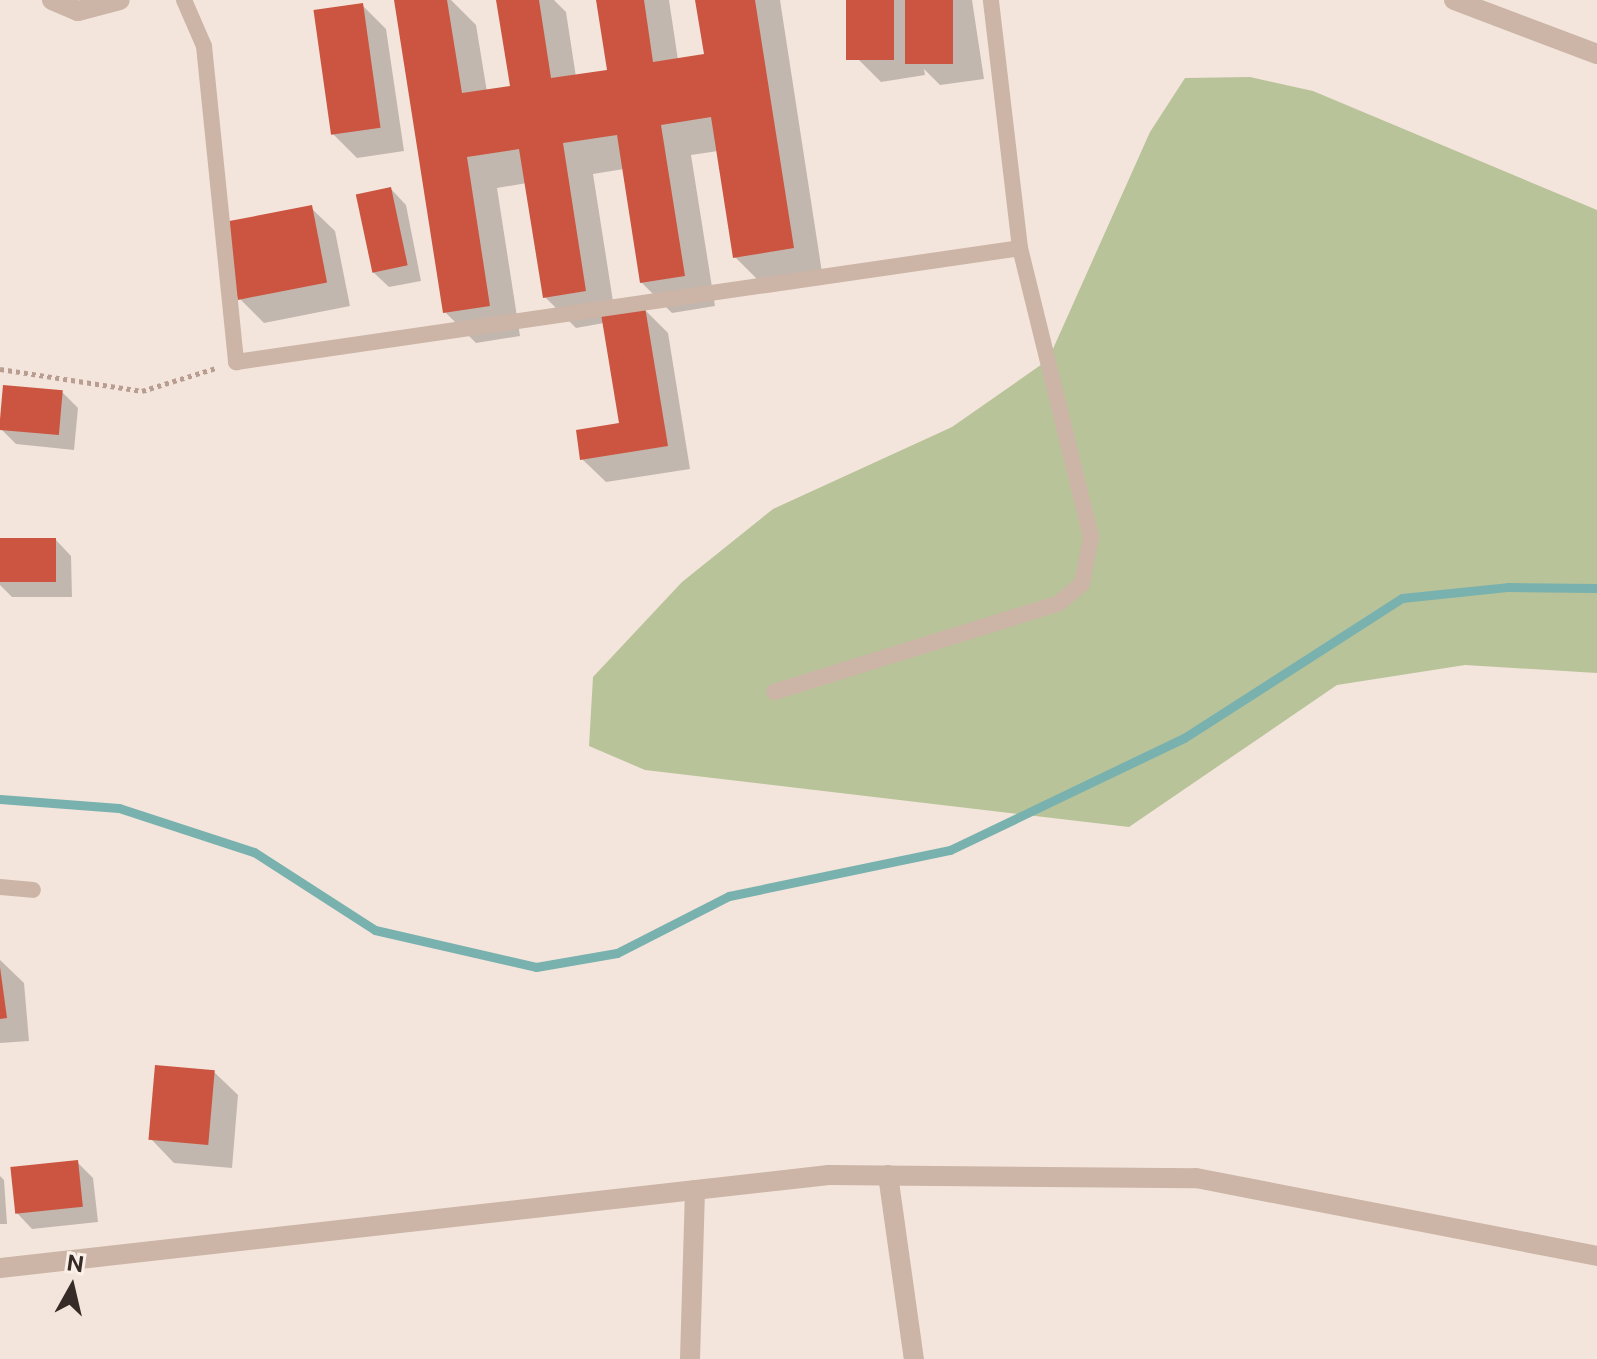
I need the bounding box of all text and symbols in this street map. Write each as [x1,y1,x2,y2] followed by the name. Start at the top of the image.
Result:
[32,1247,112,1327] north arrow
[65,1249,86,1277] text: N

